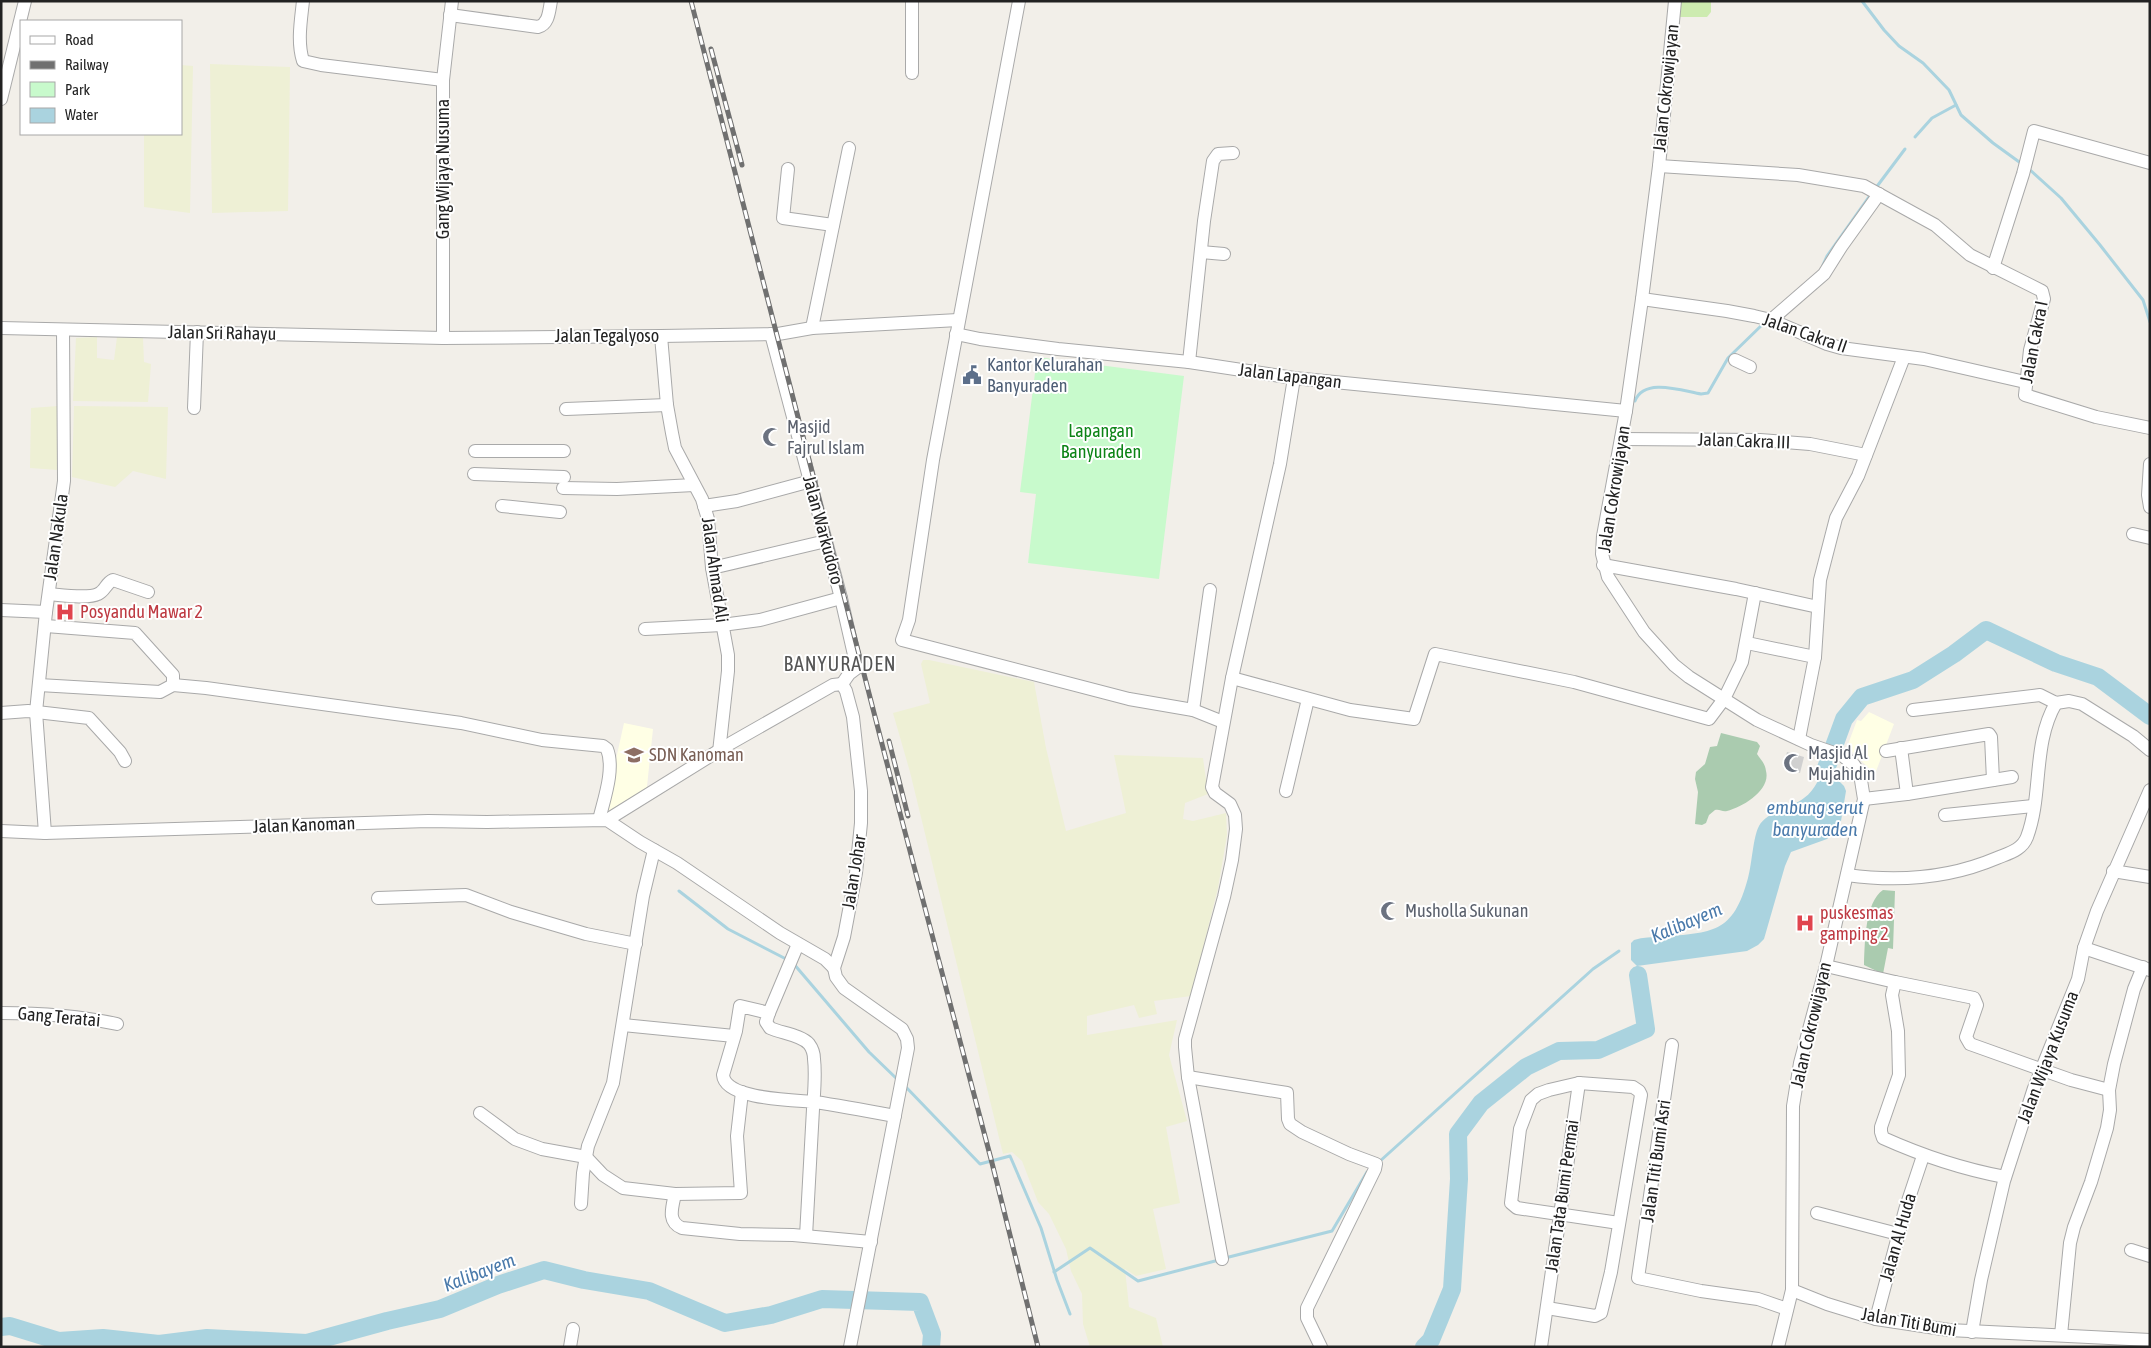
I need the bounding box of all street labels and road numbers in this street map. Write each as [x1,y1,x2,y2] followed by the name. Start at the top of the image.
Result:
[1648,23,1683,153] street label: Jalan Cokrowijayan
[432,99,453,239] street label: Gang Wijaya Nusuma
[2015,299,2052,385] street label: Jalan Cakra I
[1760,308,1850,357] street label: Jalan Cakra II
[168,321,276,344] street label: Jalan Sri Rahayu
[555,325,659,346] street label: Jalan Tegalyoso
[1237,359,1343,392] street label: Jalan Lapangan
[1593,424,1634,554] street label: Jalan Cokrowijayan
[1697,428,1791,453] street label: Jalan Cakra III
[799,473,848,587] street label: Jalan Warkudoro
[39,492,72,582] street label: Jalan Nakula
[698,516,733,624] street label: Jalan Ahmad Ali
[252,812,356,837] street label: Jalan Kanoman
[837,833,870,911] street label: Jalan Johar
[1786,960,1835,1090] street label: Jalan Cokrowijayan
[2013,988,2082,1126] street label: Jalan Wijaya Kusuma
[17,1002,101,1031] street label: Gang Teratai
[1637,1098,1674,1223] street label: Jalan Titi Bumi Asri
[1540,1118,1583,1274] street label: Jalan Tata Bumi Permai
[1875,1190,1920,1283] street label: Jalan Al Huda
[1860,1303,1958,1340] street label: Jalan Titi Bumi

